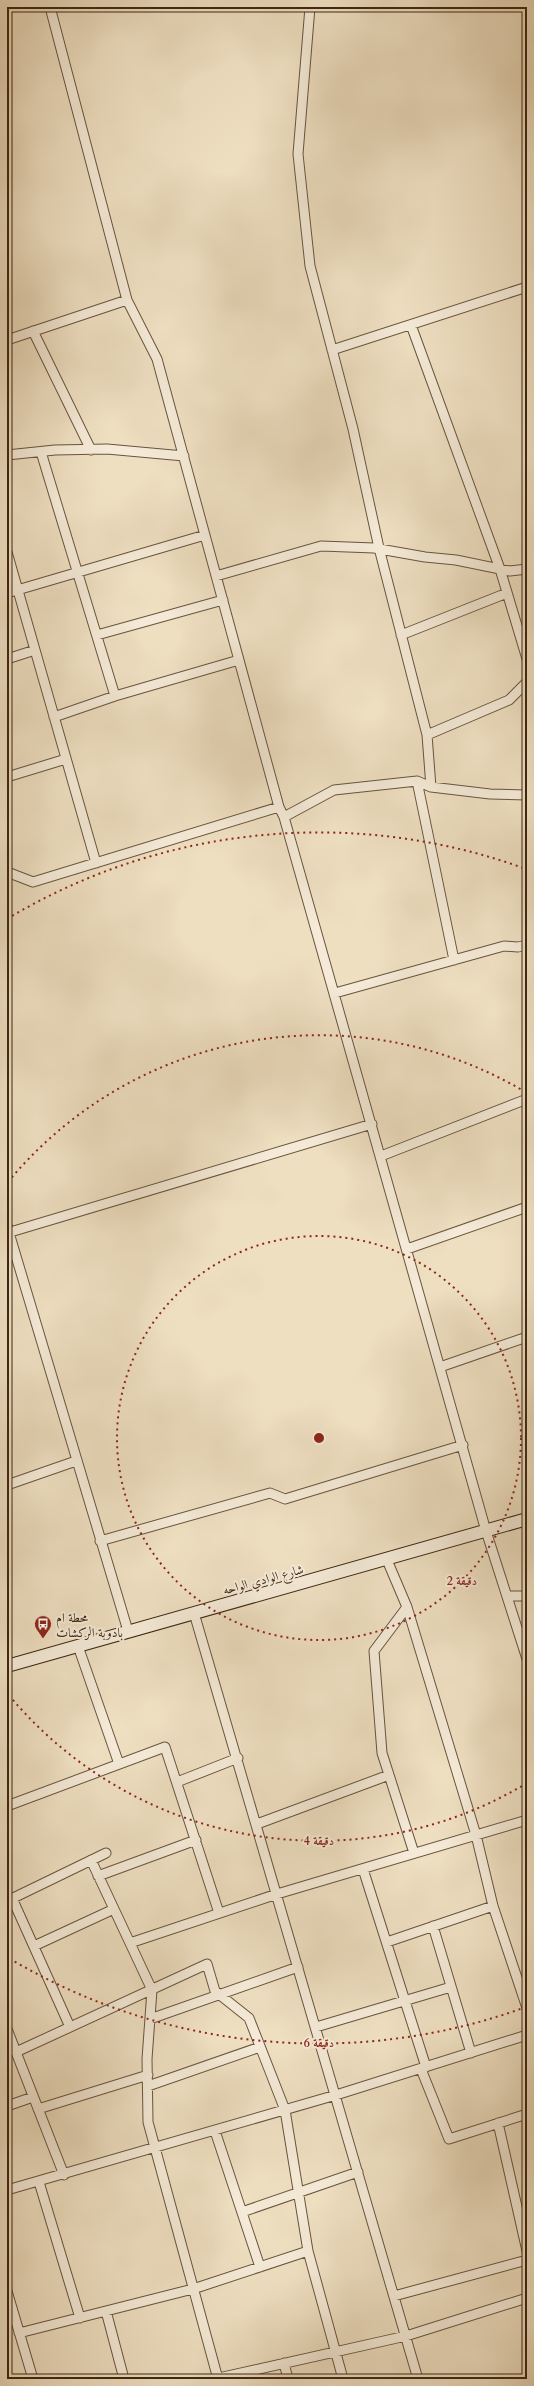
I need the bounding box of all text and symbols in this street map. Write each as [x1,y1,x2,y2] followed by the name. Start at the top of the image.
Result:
[312,1431,326,1445] centre of rings
[221,1561,306,1601] street label: شارع الوادي الواحه
[447,1573,477,1589] text: 2 دقيقة
[56,1609,123,1642] place label: محطة ام بادوبة الركشات
[33,1614,53,1639] bus stop icon: محطة ام بادوبة الركشات
[304,1833,334,1849] text: 4 دقيقة
[304,2035,334,2051] text: 6 دقيقة

